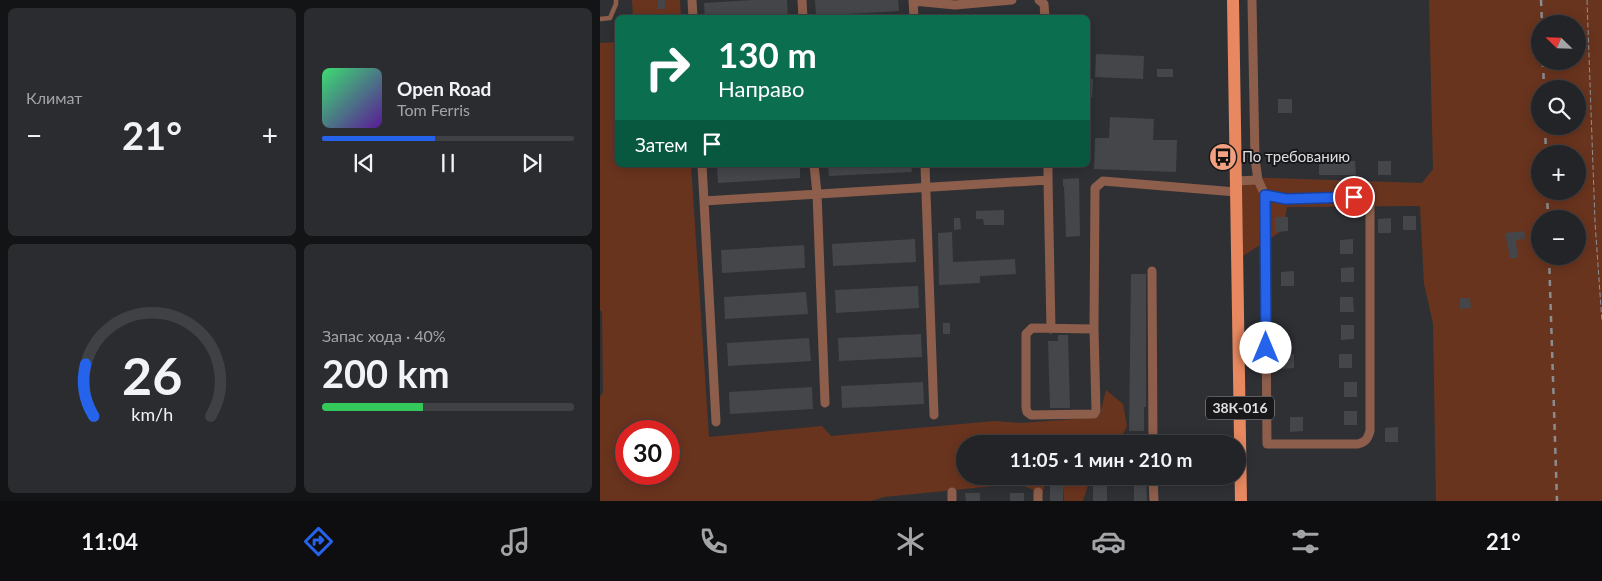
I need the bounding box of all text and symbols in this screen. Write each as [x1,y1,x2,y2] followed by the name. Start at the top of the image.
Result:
[1531,15,1586,70] north arrow
[1531,15,1586,265] map controls
[718,33,817,75] text: 130 m
[635,35,700,100] icon: right
[718,75,804,102] text: Направо
[397,77,491,100] text: Open Road
[1531,80,1586,135] button: search
[26,88,82,107] text: Климат
[397,100,470,119] text: Tom Ferris
[122,112,182,158] text: 21°
[26,118,42,152] text: −
[262,118,278,152] text: +
[698,130,726,158] icon: arrive
[635,133,688,156] text: Затем
[1208,142,1238,172] bus stop icon: По требованию
[1531,145,1586,200] button: +
[1242,147,1350,165] place label: По требованию
[350,149,378,177] icon: previous
[434,149,462,177] icon: pause
[518,149,546,177] icon: next
[1333,176,1375,218] pin
[1340,183,1368,211] icon: arrive
[1531,210,1586,265] button: −
[1239,321,1291,373] position arrow
[322,326,446,345] text: Запас хода · 40%
[122,344,182,406] text: 26
[322,350,450,396] text: 200 km
[1206,396,1274,419] road number: 38К-016
[131,403,173,425] text: km/h
[615,420,680,485] speed limit sign: 30
[1010,448,1192,471] text: 11:05 · 1 мин · 210 m
[301,524,336,559] icon: directions
[498,524,533,559] icon: music
[696,524,731,559] icon: phone
[893,524,928,559] icon: climate
[1091,524,1126,559] icon: car
[1288,524,1323,559] icon: filters
[81,528,138,555] text: 11:04
[1486,528,1521,555] text: 21°

